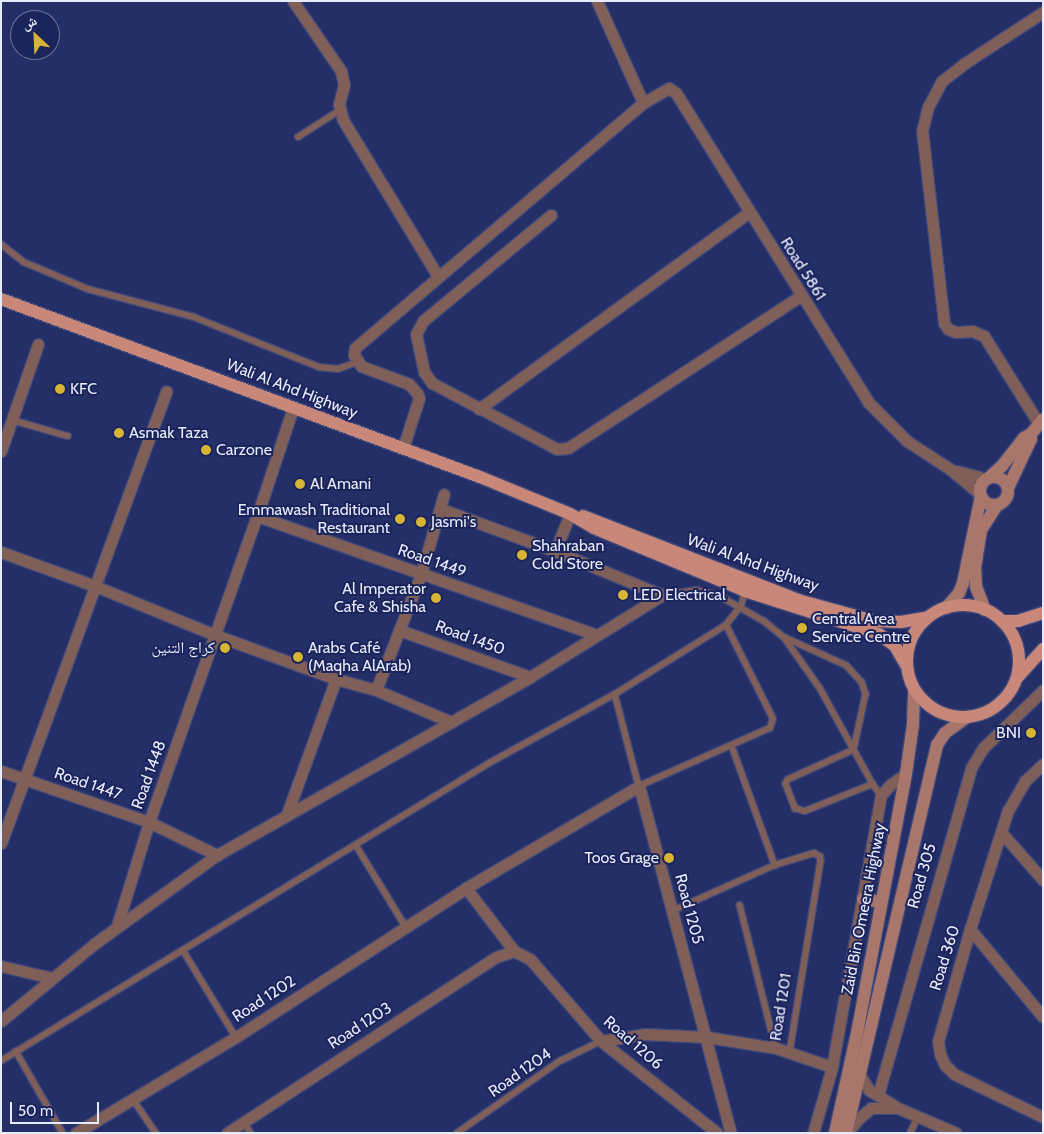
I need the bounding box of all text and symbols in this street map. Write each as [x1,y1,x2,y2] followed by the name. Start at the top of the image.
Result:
[10,10,60,60] north arrow
[19,11,40,34] text: ش
[776,234,830,304] street label: Road 5861
[224,355,360,423] street label: Wali Al Ahd Highway
[70,379,97,399] place label: KFC
[54,383,66,395] marker: KFC
[129,423,208,443] place label: Asmak Taza
[113,427,125,439] marker: Asmak Taza
[216,440,272,460] place label: Carzone
[200,444,212,456] marker: Carzone
[310,474,371,494] place label: Al Amani
[294,478,306,490] marker: Al Amani
[238,500,390,538] place label: Emmawash Traditional Restaurant
[431,512,476,532] place label: Jasmi's
[394,513,406,525] marker: Emmawash Traditional Restaurant
[415,516,427,528] marker: Jasmi's
[684,530,822,596] street label: Wali Al Ahd Highway
[532,536,604,574] place label: Shahraban Cold Store
[395,540,469,582] street label: Road 1449
[516,549,528,561] marker: Shahraban Cold Store
[334,579,426,617] place label: Al Imperator Cafe & Shisha
[633,585,726,605] place label: LED Electrical
[617,589,629,601] marker: LED Electrical
[430,592,442,604] marker: Al Imperator Cafe & Shisha
[812,609,910,647] place label: Central Area Service Centre
[433,617,507,659] street label: Road 1450
[796,622,808,634] marker: Central Area Service Centre
[152,638,215,658] place label: كراج التنين
[308,638,412,676] place label: Arabs Café (Maqha AlArab)
[219,642,231,654] marker: كراج التنين
[292,651,304,663] marker: Arabs Café (Maqha AlArab)
[996,723,1021,743] place label: BNI
[1025,727,1037,739] marker: BNI
[128,738,170,812] street label: Road 1448
[52,764,124,804] street label: Road 1447
[838,822,890,996] street label: Zaid Bin Omeera Highway
[904,841,940,911] street label: Road 305
[584,848,659,868] place label: Toos Grage
[663,852,675,864] marker: Toos Grage
[670,872,708,946] street label: Road 1205
[926,923,964,993] street label: Road 360
[229,971,299,1027] street label: Road 1202
[766,972,796,1042] street label: Road 1201
[325,998,395,1054] street label: Road 1203
[599,1012,667,1074] street label: Road 1206
[485,1044,555,1102] street label: Road 1204
[12,1092,101,1124] scale bar
[18,1102,53,1120] text: 50 m

